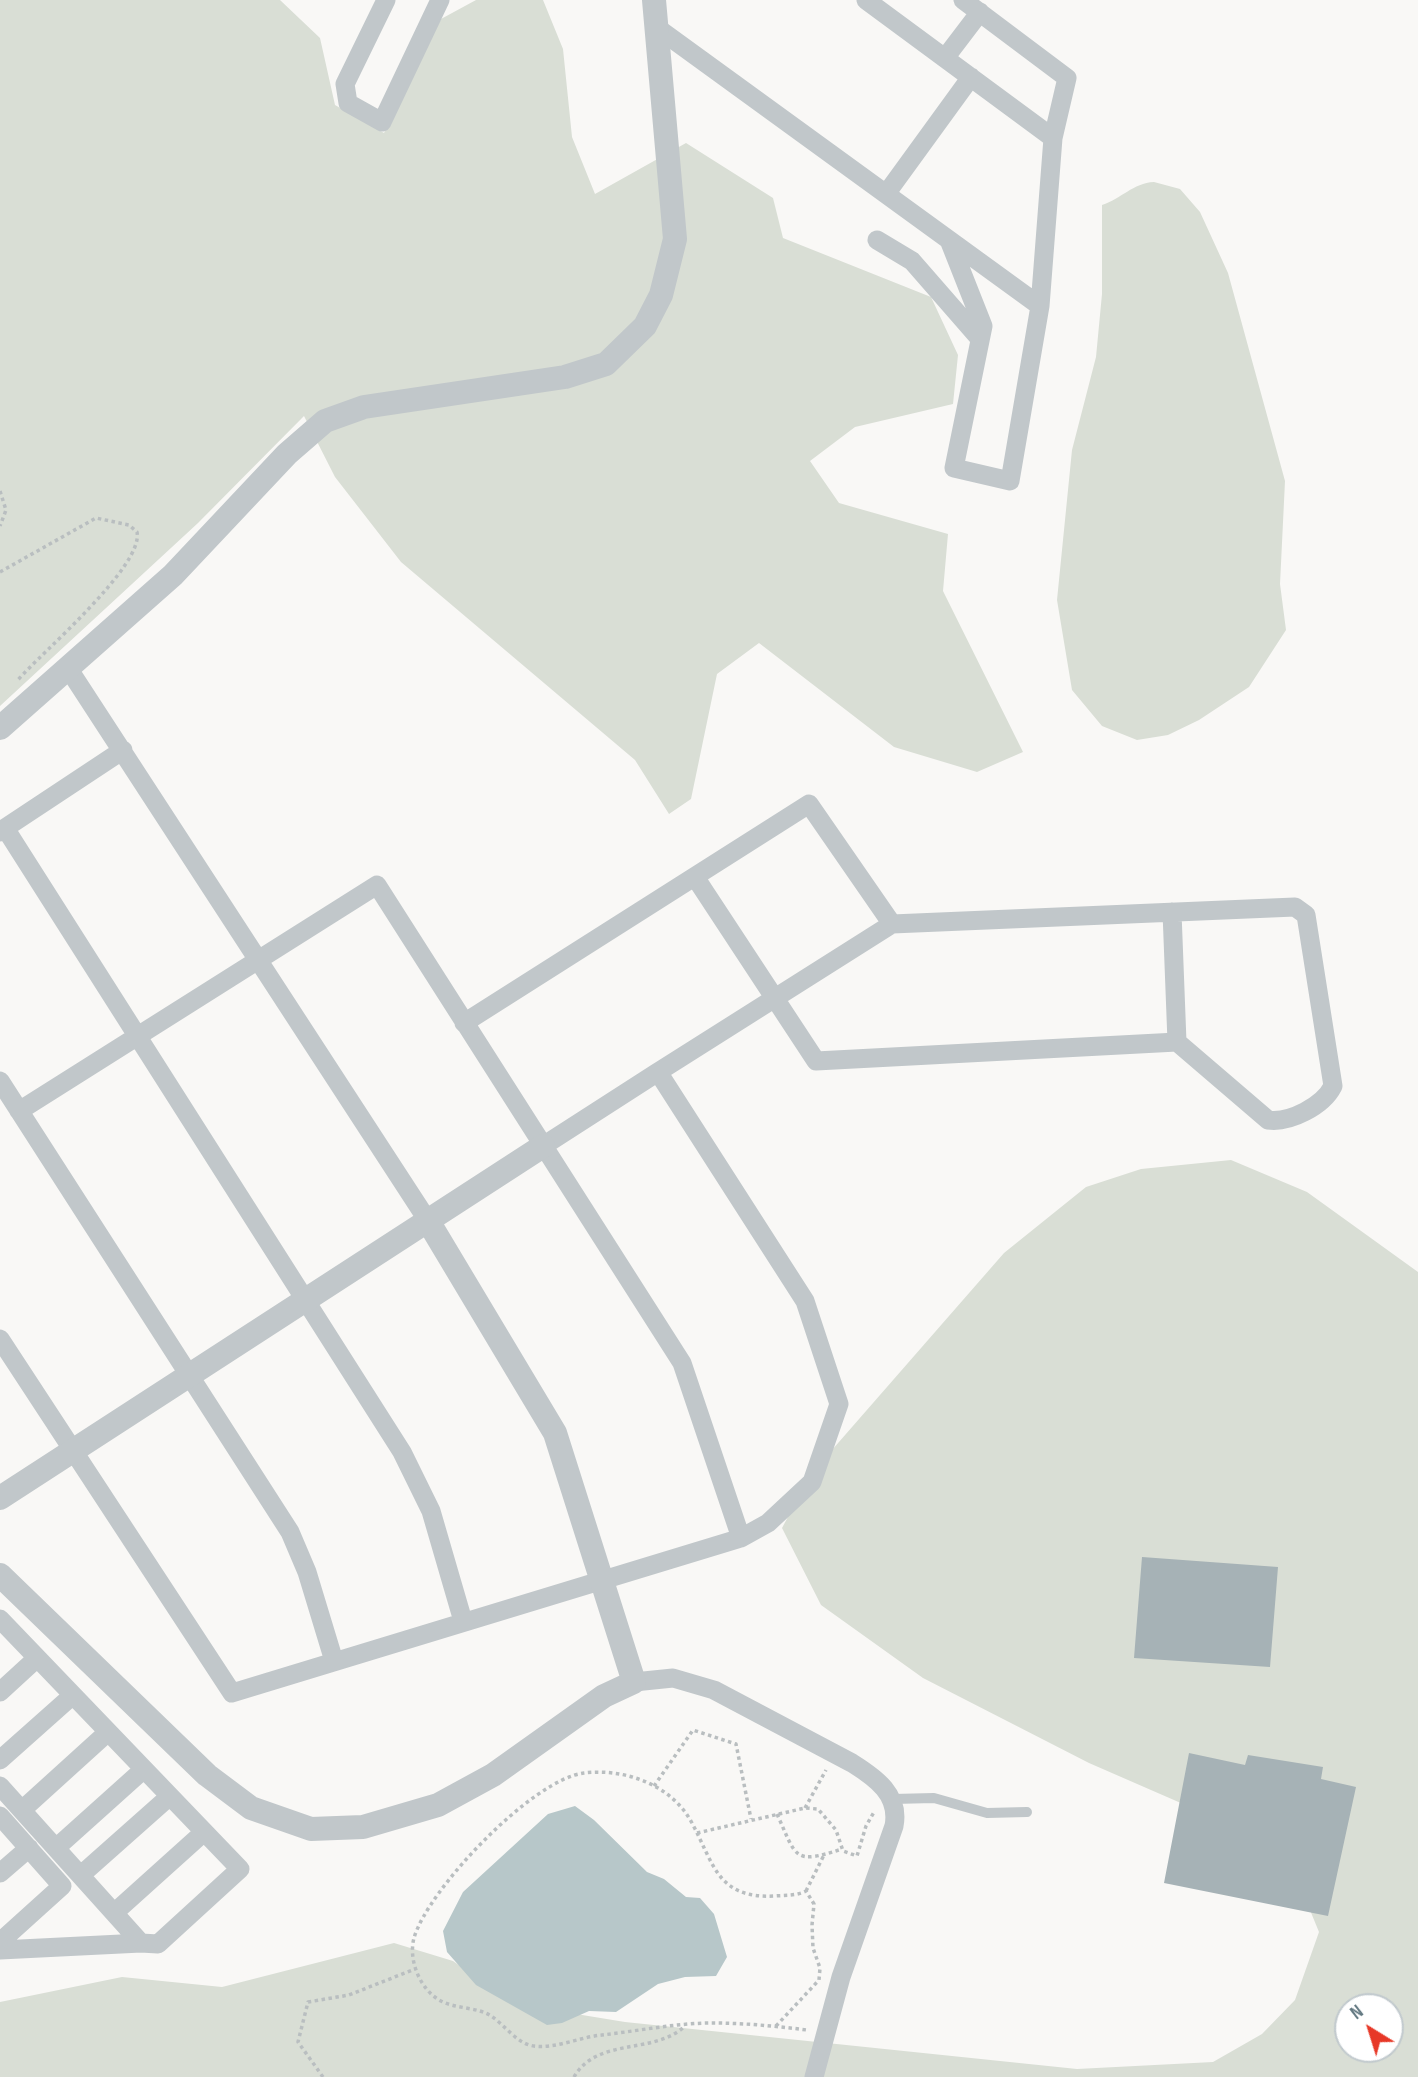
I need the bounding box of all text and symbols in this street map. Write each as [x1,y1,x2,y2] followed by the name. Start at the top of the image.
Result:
[1334,1993,1404,2063] north arrow
[1346,2000,1368,2025] text: N

